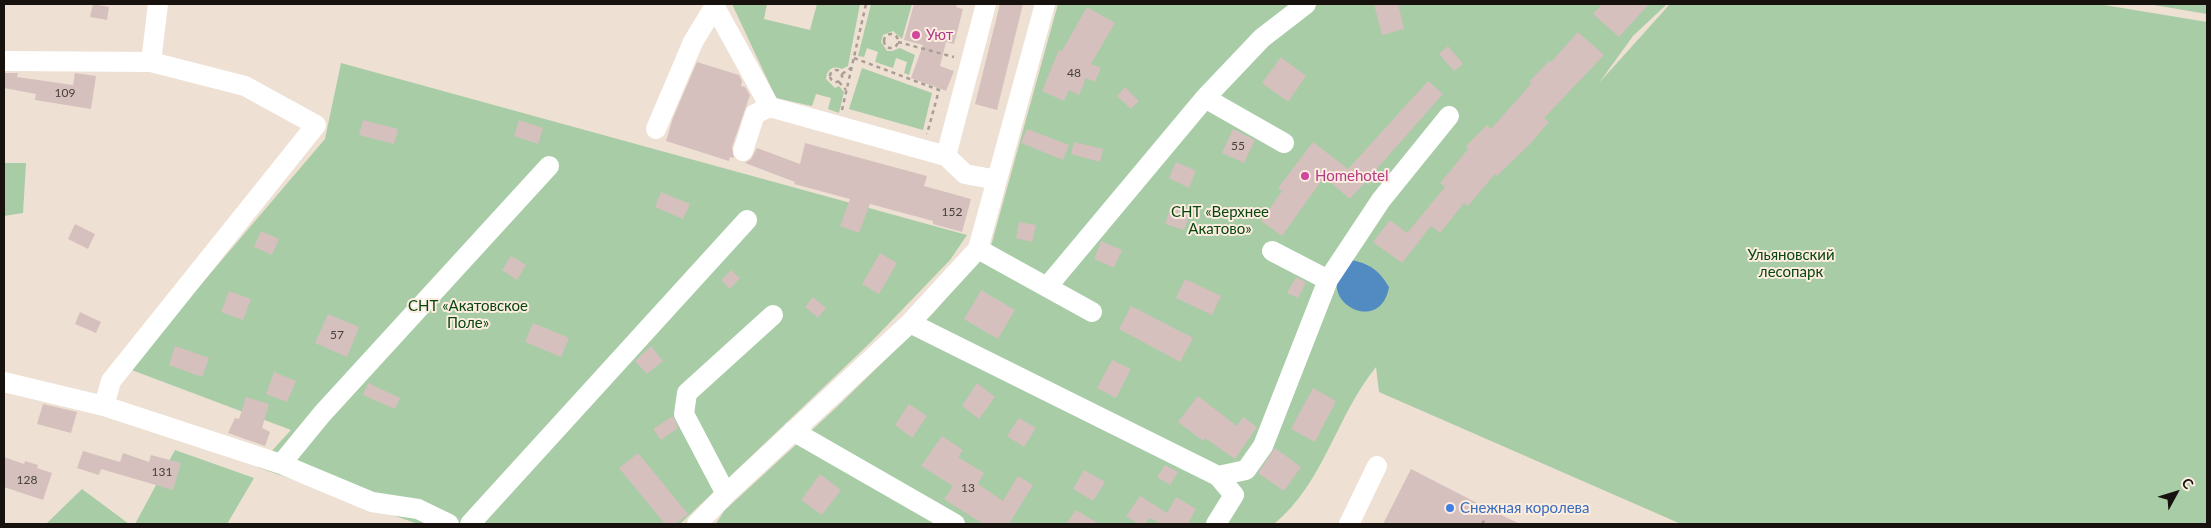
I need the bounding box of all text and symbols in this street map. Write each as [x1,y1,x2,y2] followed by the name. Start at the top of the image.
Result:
[926,26,953,44] place label: Уют
[910,29,922,41] marker: Уют
[1067,66,1081,80] house number: 48
[55,86,75,100] house number: 109
[1231,139,1245,153] house number: 55
[1315,167,1389,185] place label: Homehotel
[1299,170,1311,182] marker: Homehotel
[1171,203,1269,238] park label: СНТ «Верхнее Акатово»
[942,205,962,219] house number: 152
[1747,246,1835,281] park label: Ульяновский лесопарк
[408,297,528,332] park label: СНТ «Акатовское Поле»
[330,328,344,342] house number: 57
[152,465,172,479] house number: 131
[2151,468,2201,518] north arrow
[17,473,37,487] house number: 128
[2179,474,2198,492] text: С
[961,481,975,495] house number: 13
[1460,499,1589,517] place label: Снежная королева
[1444,502,1456,514] marker: Снежная королева

